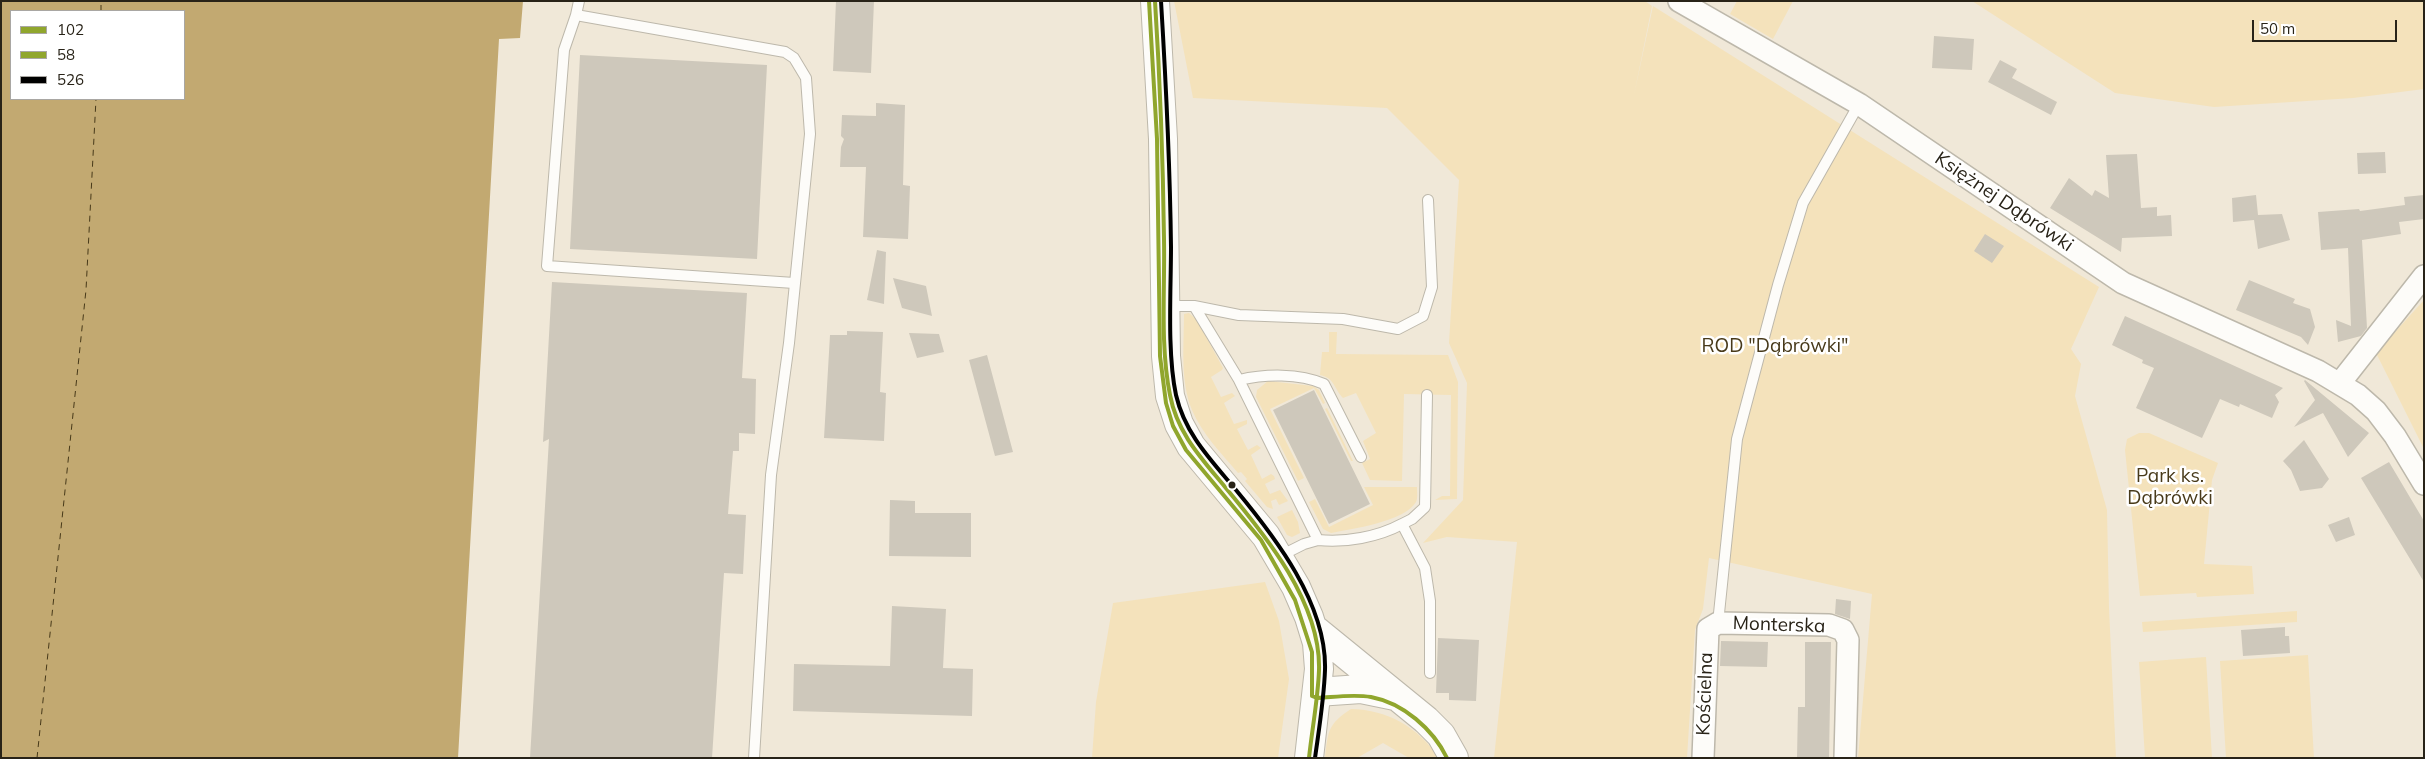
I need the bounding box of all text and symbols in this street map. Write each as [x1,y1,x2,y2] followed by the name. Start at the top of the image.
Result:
[10,10,185,100] legend
[2255,10,2400,42] scale bar
[2260,19,2295,38] text: 50 m
[57,20,84,39] text: 102
[57,45,75,64] text: 58
[57,70,84,89] text: 526
[1930,147,2078,257] street label: Księżnej Dąbrówki
[1701,335,1849,357] park label: ROD "Dąbrówki"
[2127,465,2213,509] park label: Park ks. Dąbrówki
[1227,480,1237,490] unlabelled marker
[1732,612,1826,638] street label: Monterska
[1692,652,1718,736] street label: Kościelna

